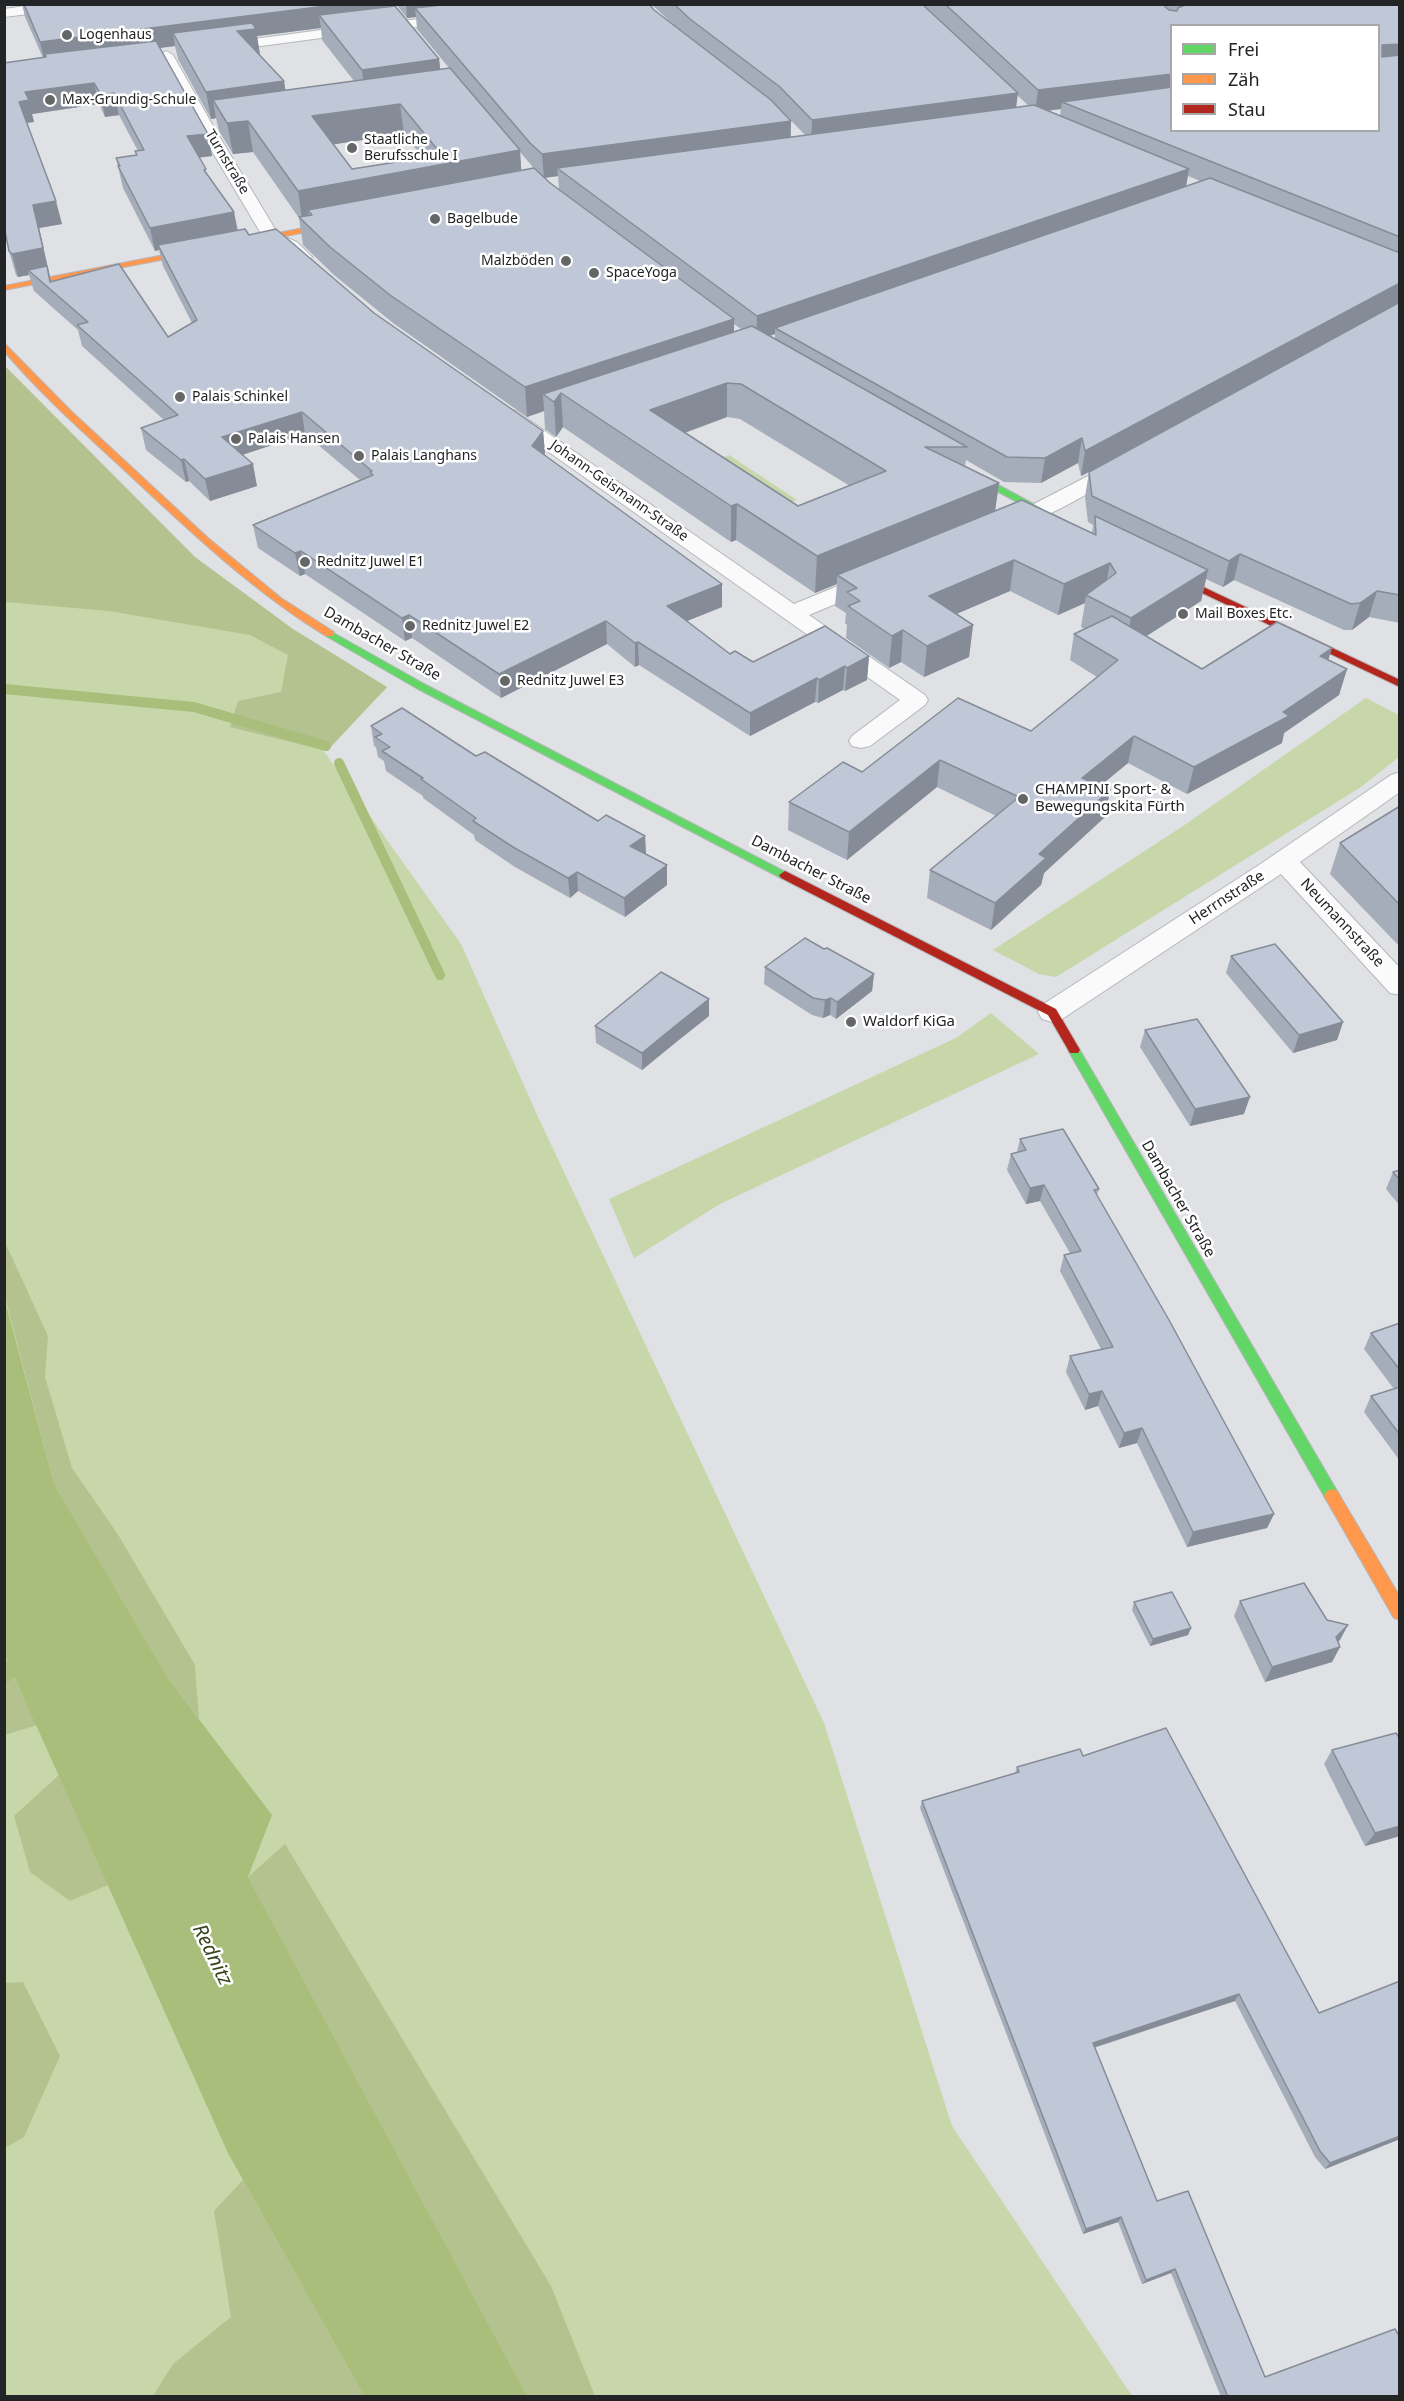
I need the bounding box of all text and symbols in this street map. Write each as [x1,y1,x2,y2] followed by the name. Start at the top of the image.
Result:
[1170,24,1380,132] legend
[79,27,152,43] place label: Logenhaus
[60,28,74,42] marker: Logenhaus
[1228,37,1259,61] text: Frei
[1228,67,1260,91] text: Zäh
[62,92,196,108] place label: Max-Grundig-Schule
[43,93,57,107] marker: Max-Grundig-Schule
[1228,97,1266,121] text: Stau
[201,127,253,197] street label: Turnstraße
[364,132,458,164] place label: Staatliche Berufsschule I
[345,141,359,155] marker: Staatliche Berufsschule I
[447,211,518,227] place label: Bagelbude
[428,212,442,226] marker: Bagelbude
[481,253,554,269] place label: Malzböden
[559,254,573,268] marker: Malzböden
[606,265,677,281] place label: SpaceYoga
[587,266,601,280] marker: SpaceYoga
[192,389,288,405] place label: Palais Schinkel
[173,390,187,404] marker: Palais Schinkel
[248,431,340,447] place label: Palais Hansen
[229,432,243,446] marker: Palais Hansen
[547,437,691,545] street label: Johann-Geismann-Straße
[371,448,477,464] place label: Palais Langhans
[352,449,366,463] marker: Palais Langhans
[317,554,424,570] place label: Rednitz Juwel E1
[298,555,312,569] marker: Rednitz Juwel E1
[320,603,444,685] street label: Dambacher Straße
[1195,606,1292,622] place label: Mail Boxes Etc.
[1176,607,1190,621] marker: Mail Boxes Etc.
[422,618,529,634] place label: Rednitz Juwel E2
[403,619,417,633] marker: Rednitz Juwel E2
[517,673,624,689] place label: Rednitz Juwel E3
[498,674,512,688] marker: Rednitz Juwel E3
[1035,781,1185,816] place label: CHAMPINI Sport- & Bewegungskita Fürth
[1016,792,1030,806] marker: CHAMPINI Sport- & Bewegungskita Fürth
[748,832,874,908] street label: Dambacher Straße
[1186,867,1268,929] street label: Herrnstraße
[1296,875,1388,971] street label: Neumannstraße
[863,1013,955,1031] place label: Waldorf KiGa
[844,1015,858,1029] marker: Waldorf KiGa
[1137,1137,1219,1261] street label: Dambacher Straße
[187,1920,237,1990] water label: Rednitz

